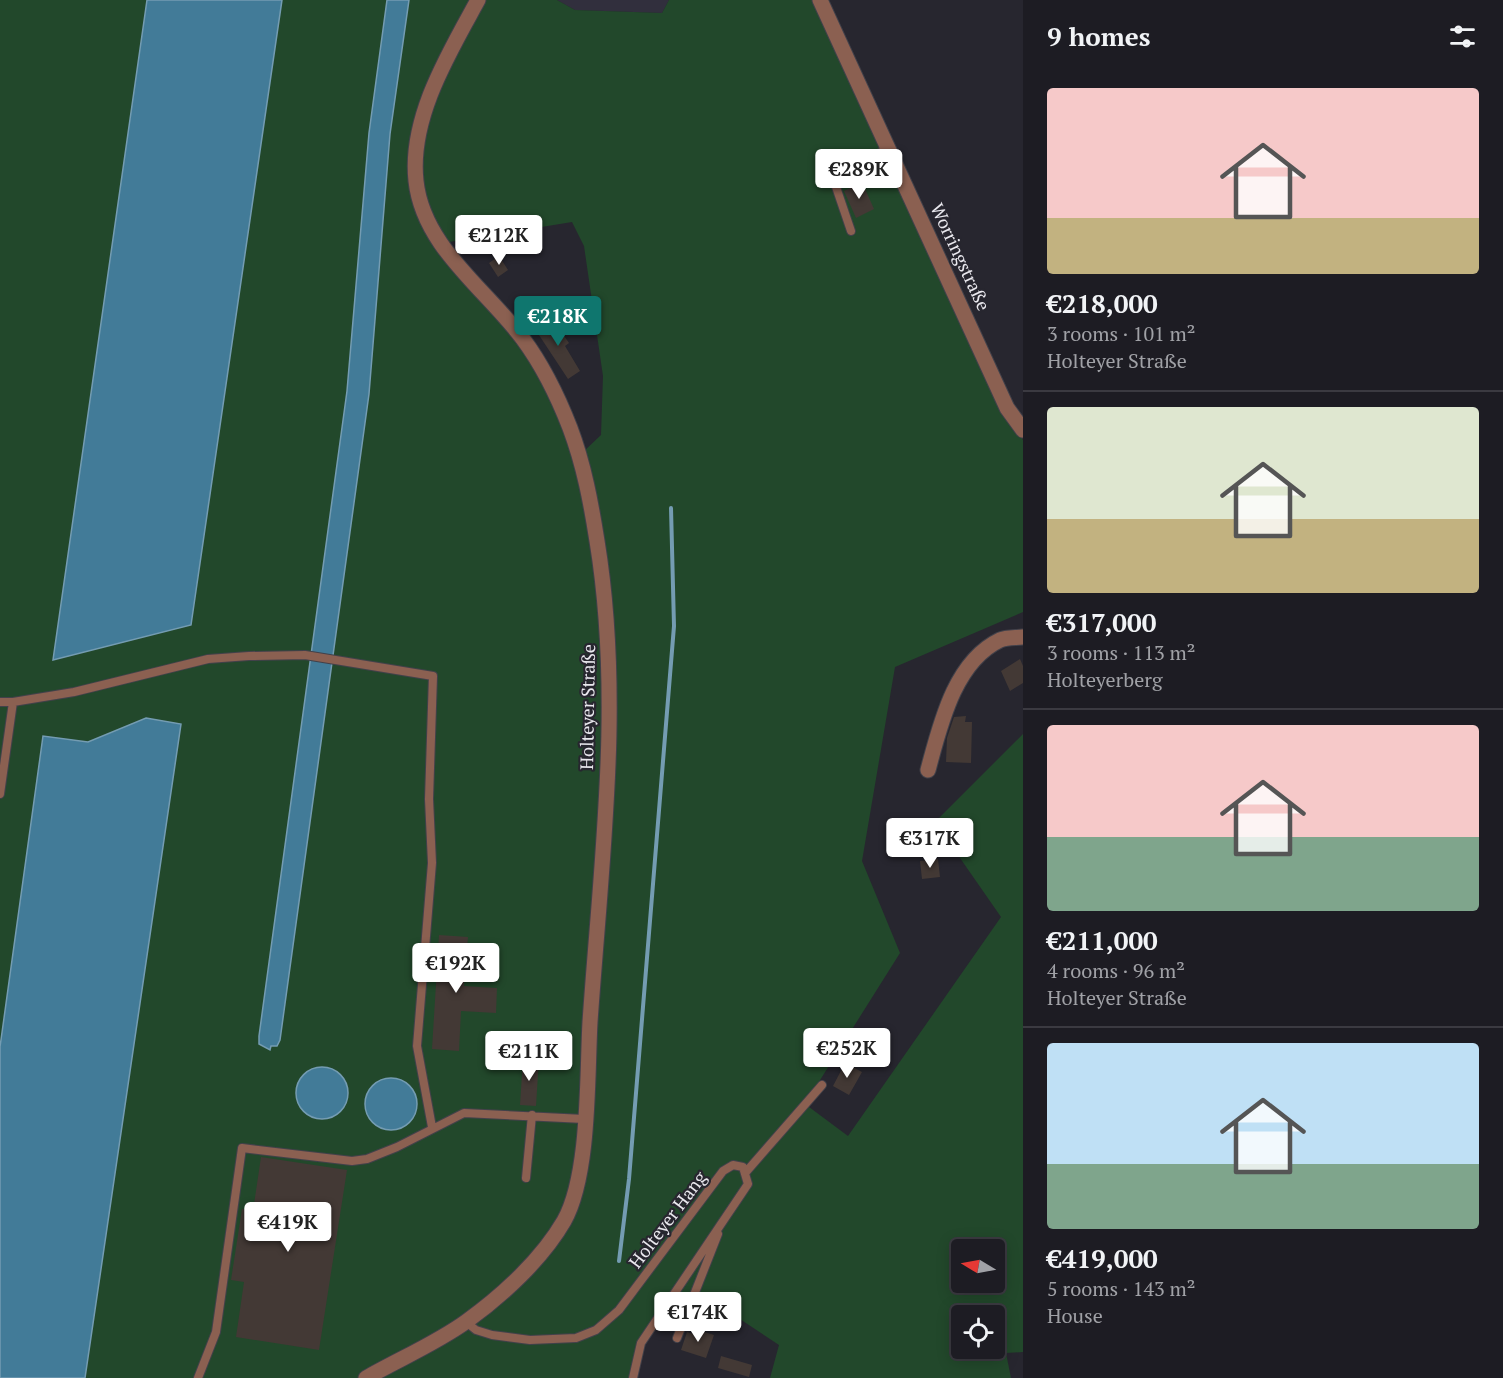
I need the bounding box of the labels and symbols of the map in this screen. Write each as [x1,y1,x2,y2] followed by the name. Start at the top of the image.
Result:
[817,149,901,200] pin: €289K
[926,199,996,314] street label: Worringstraße
[457,215,541,266] pin: €212K
[516,296,600,347] pin: €218K
[574,644,600,770] street label: Holteyer Straße
[888,818,972,869] pin: €317K
[414,943,498,994] pin: €192K
[805,1028,889,1079] pin: €252K
[487,1031,571,1082] pin: €211K
[623,1166,712,1273] street label: Holteyer Hang
[246,1202,330,1253] pin: €419K
[951,1239,1005,1293] north arrow
[656,1292,740,1343] pin: €174K

